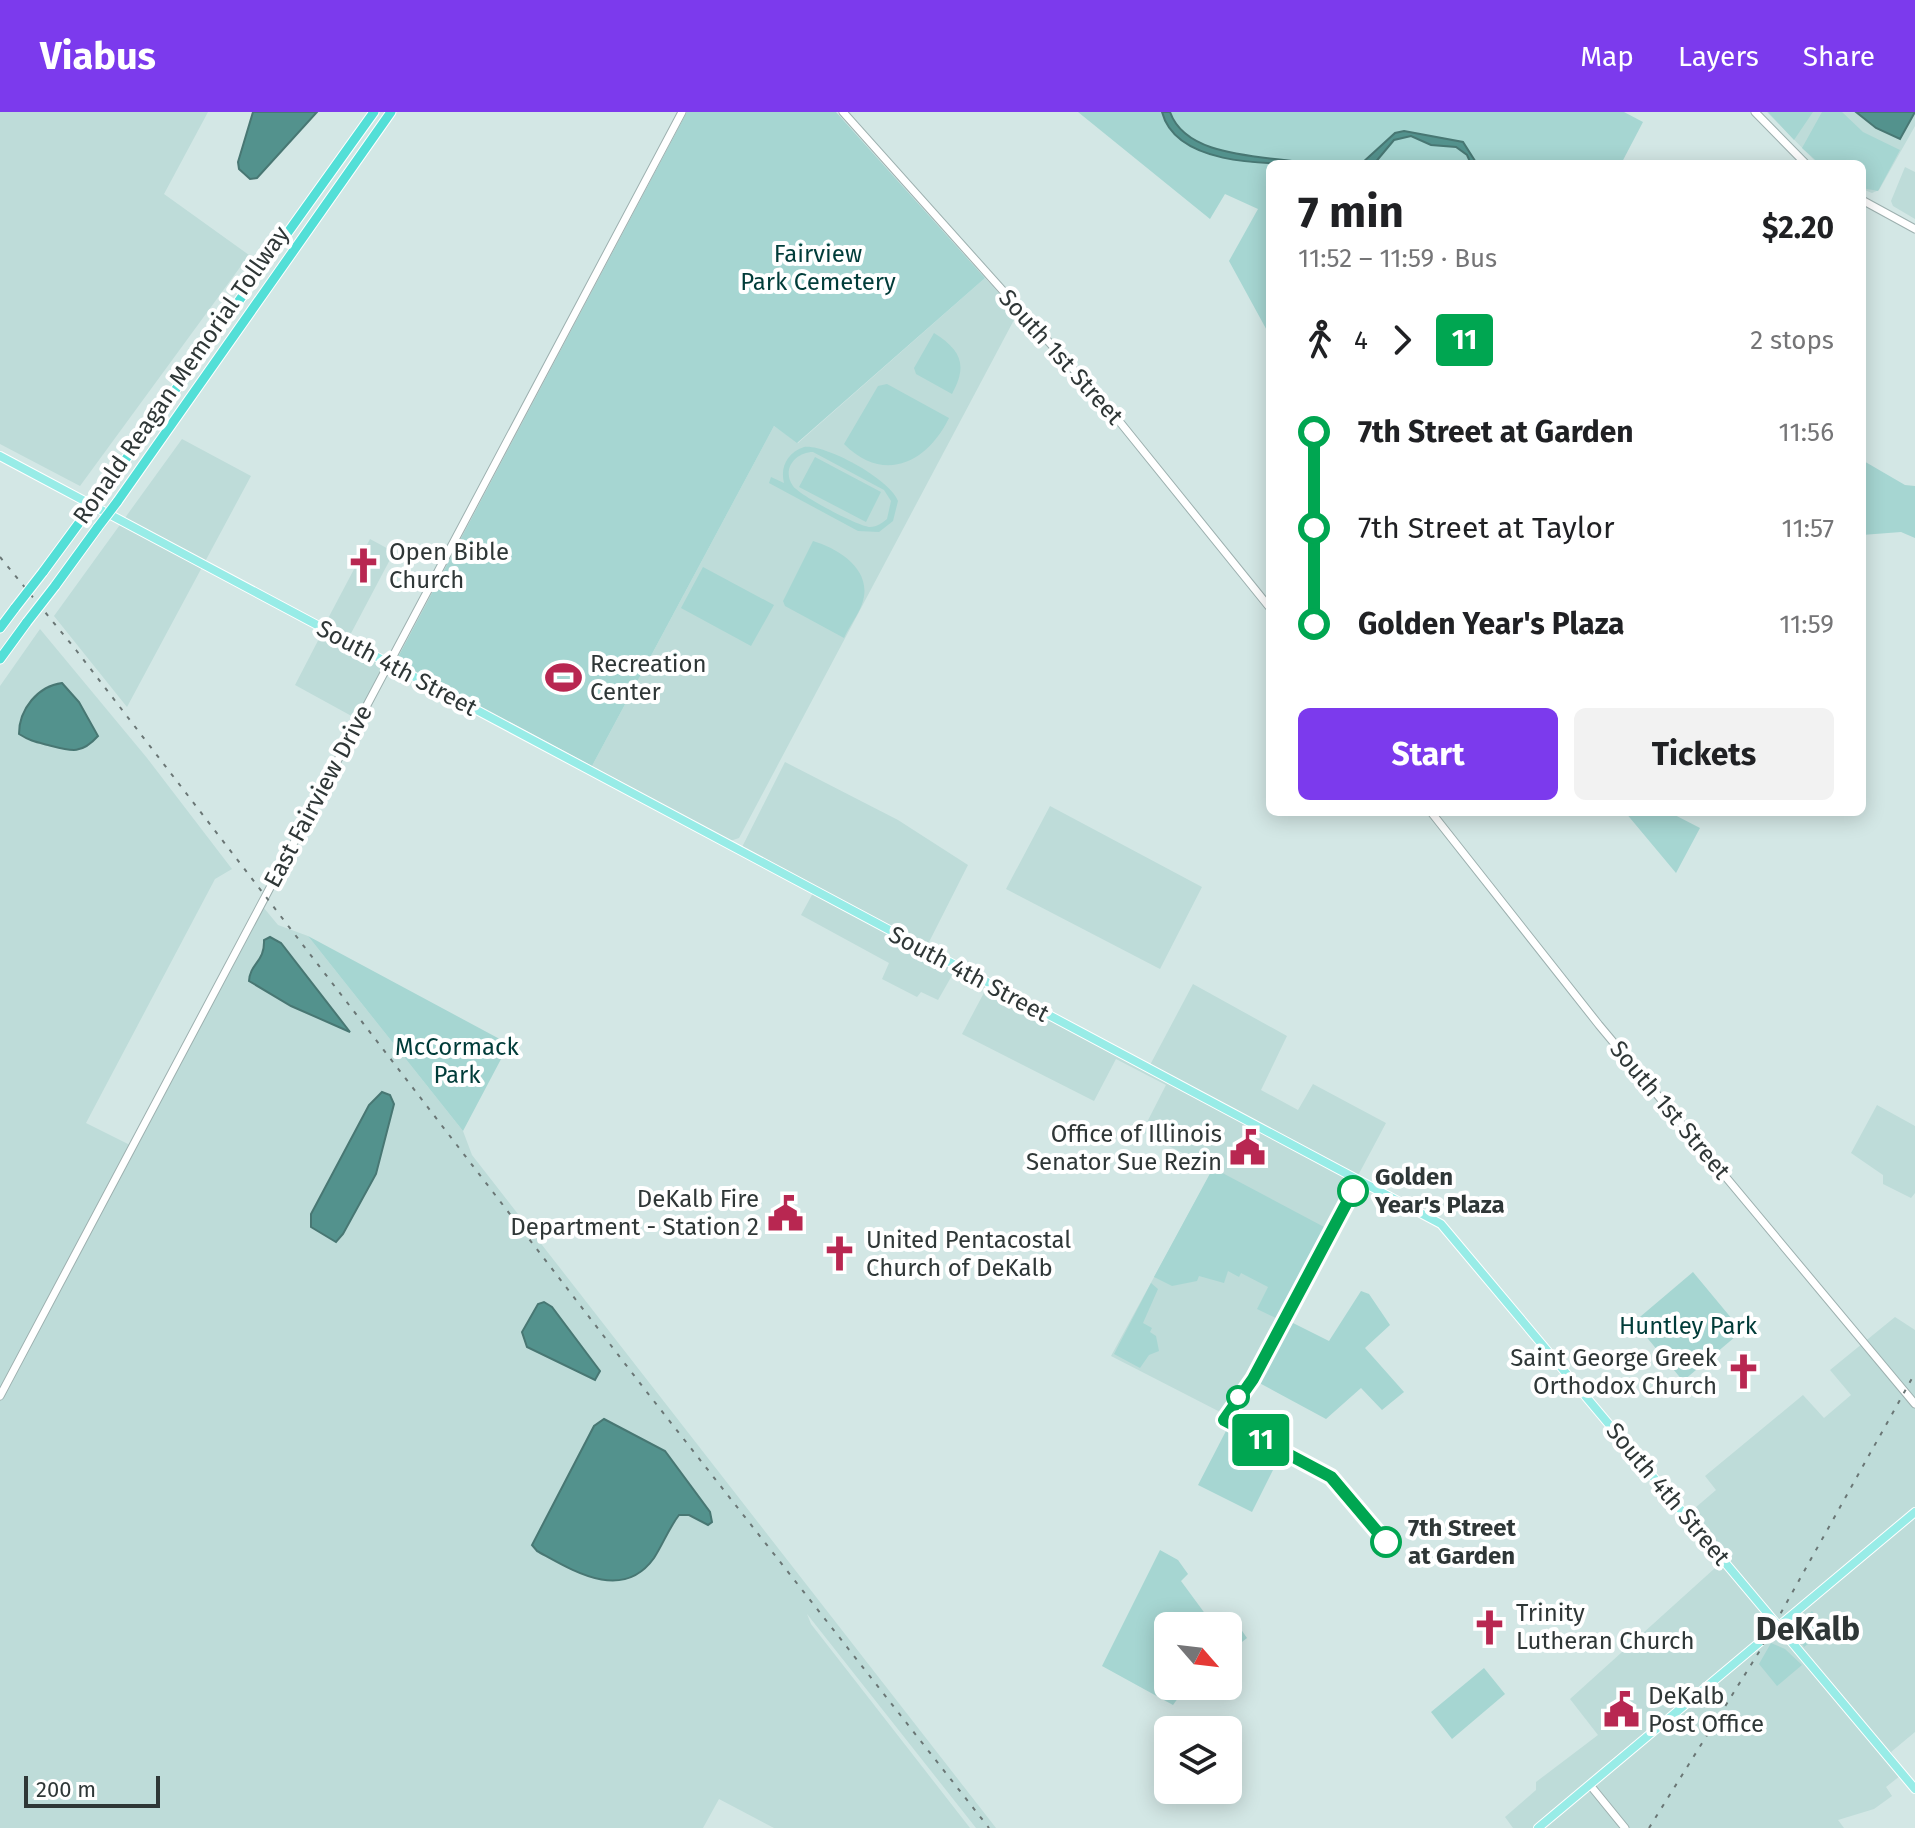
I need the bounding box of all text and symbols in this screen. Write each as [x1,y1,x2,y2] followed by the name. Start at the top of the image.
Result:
[40,33,156,79] text: Viabus
[1580,40,1634,73] text: Map
[1678,40,1759,73] text: Layers
[1803,40,1875,73] text: Share
[1298,186,1404,239] text: 7 min
[1762,210,1834,246] text: $2.20
[67,221,295,529] street label: Ronald Reagan Memorial Tollway
[740,240,896,296] park label: Fairview Park Cemetery
[1298,243,1497,274] text: 11:52 – 11:59 · Bus
[993,284,1129,430] street label: South 1st Street
[1298,318,1342,362] icon: walk
[1380,318,1424,362] icon: forward
[1452,323,1477,356] text: 11
[1354,325,1368,356] text: 4
[1750,325,1834,356] text: 2 stops
[1358,414,1634,450] text: 7th Street at Garden
[1779,417,1834,448] text: 11:56
[1358,510,1615,546] text: 7th Street at Taylor
[1782,513,1834,544] text: 11:57
[389,538,509,594] place label: Open Bible Church
[344,547,382,585] church icon: Open Bible Church
[1358,606,1625,642] text: Golden Year's Plaza
[1779,609,1834,640] text: 11:59
[312,614,482,722] street label: South 4th Street
[590,650,707,706] place label: Recreation Center
[545,659,583,697] sports icon: Recreation Center
[258,700,378,892] street label: East Fairview Drive
[1298,708,1558,800] button: Start
[1574,708,1834,800] button: Tickets
[884,920,1054,1028] street label: South 4th Street
[395,1033,520,1089] park label: McCormack Park
[1604,1035,1736,1185] street label: South 1st Street
[1026,1120,1222,1176] place label: Office of Illinois Senator Sue Rezin
[1229,1129,1267,1167] public building icon: Office of Illinois Senator Sue Rezin
[1374,1163,1505,1219] place label: Golden Year's Plaza
[1338,1176,1368,1206] marker: Golden Year's Plaza
[510,1185,759,1241] place label: DeKalb Fire Department - Station 2
[766,1194,804,1232] public building icon: DeKalb Fire Department - Station 2
[866,1226,1071,1282] place label: United Pentacostal Church of DeKalb
[821,1235,859,1273] church icon: United Pentacostal Church of DeKalb
[1619,1312,1758,1340] park label: Huntley Park
[1510,1344,1718,1400] place label: Saint George Greek Orthodox Church
[1724,1353,1762,1391] church icon: Saint George Greek Orthodox Church
[1227,1386,1249,1408] unlabelled marker
[1225,1414,1297,1466] line badge: 11
[1600,1417,1736,1571] street label: South 4th Street
[1248,1423,1274,1456] text: 11
[1408,1514,1516,1570] place label: 7th Street at Garden
[1371,1527,1401,1557] marker: 7th Street at Garden
[1516,1599,1695,1655] place label: Trinity Lutheran Church
[1471,1608,1509,1646] church icon: Trinity Lutheran Church
[1756,1610,1860,1648] district label: DeKalb
[1154,1612,1242,1700] north arrow
[1154,1612,1242,1804] map controls
[1648,1682,1764,1738] place label: DeKalb Post Office
[1603,1691,1641,1729] public building icon: DeKalb Post Office
[1154,1716,1242,1804] button: layers
[24,1772,160,1808] scale bar
[36,1776,96,1803] text: 200 m

